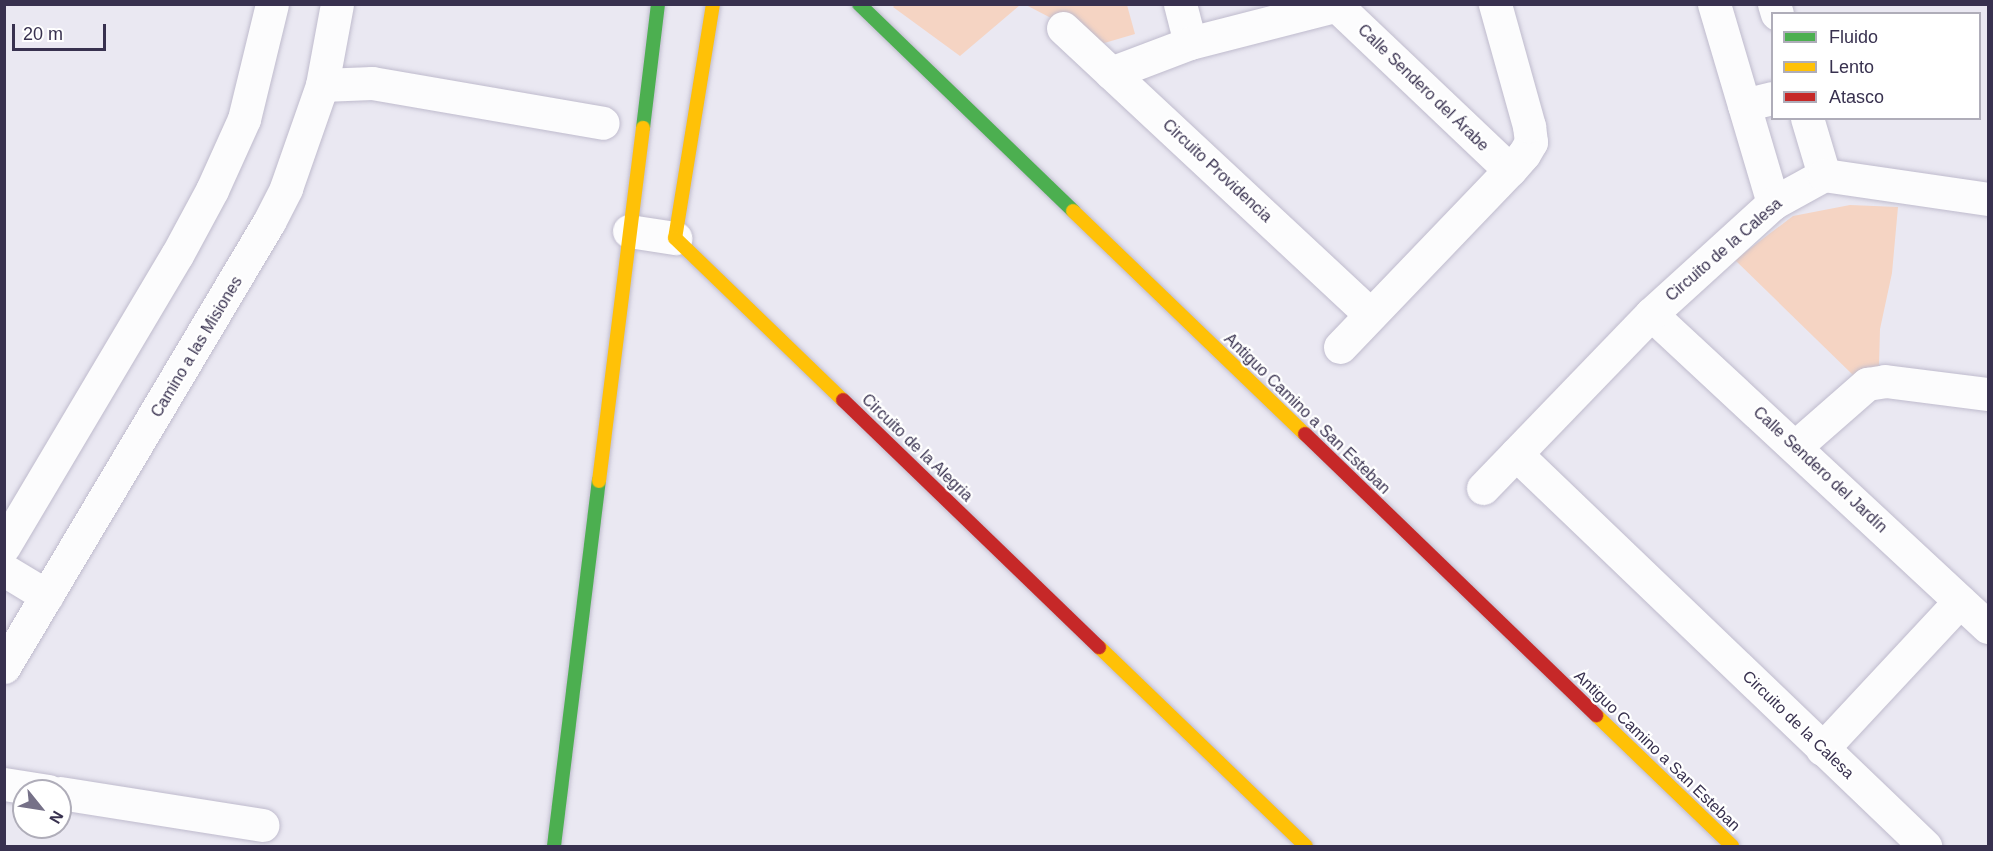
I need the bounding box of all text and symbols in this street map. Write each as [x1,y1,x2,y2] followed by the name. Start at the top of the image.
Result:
[15,12,110,50] scale bar
[1771,12,1981,120] legend
[1354,21,1492,155] street label: Calle Sendero del Árabe
[23,24,63,44] text: 20 m
[1829,27,1878,47] text: Fluido
[1829,57,1874,77] text: Lento
[1829,87,1884,107] text: Atasco
[1158,115,1276,227] street label: Circuito Providencia
[1662,194,1786,306] street label: Circuito de la Calesa
[147,273,247,421] street label: Camino a las Misiones
[1220,330,1394,498] street label: Antiguo Camino a San Esteban
[857,390,977,506] street label: Circuito de la Alegria
[1749,403,1891,537] street label: Calle Sendero del Jardín
[1570,667,1744,835] street label: Antiguo Camino a San Esteban
[1738,667,1858,783] street label: Circuito de la Calesa
[12,779,72,839] north arrow
[46,808,67,827] text: N

